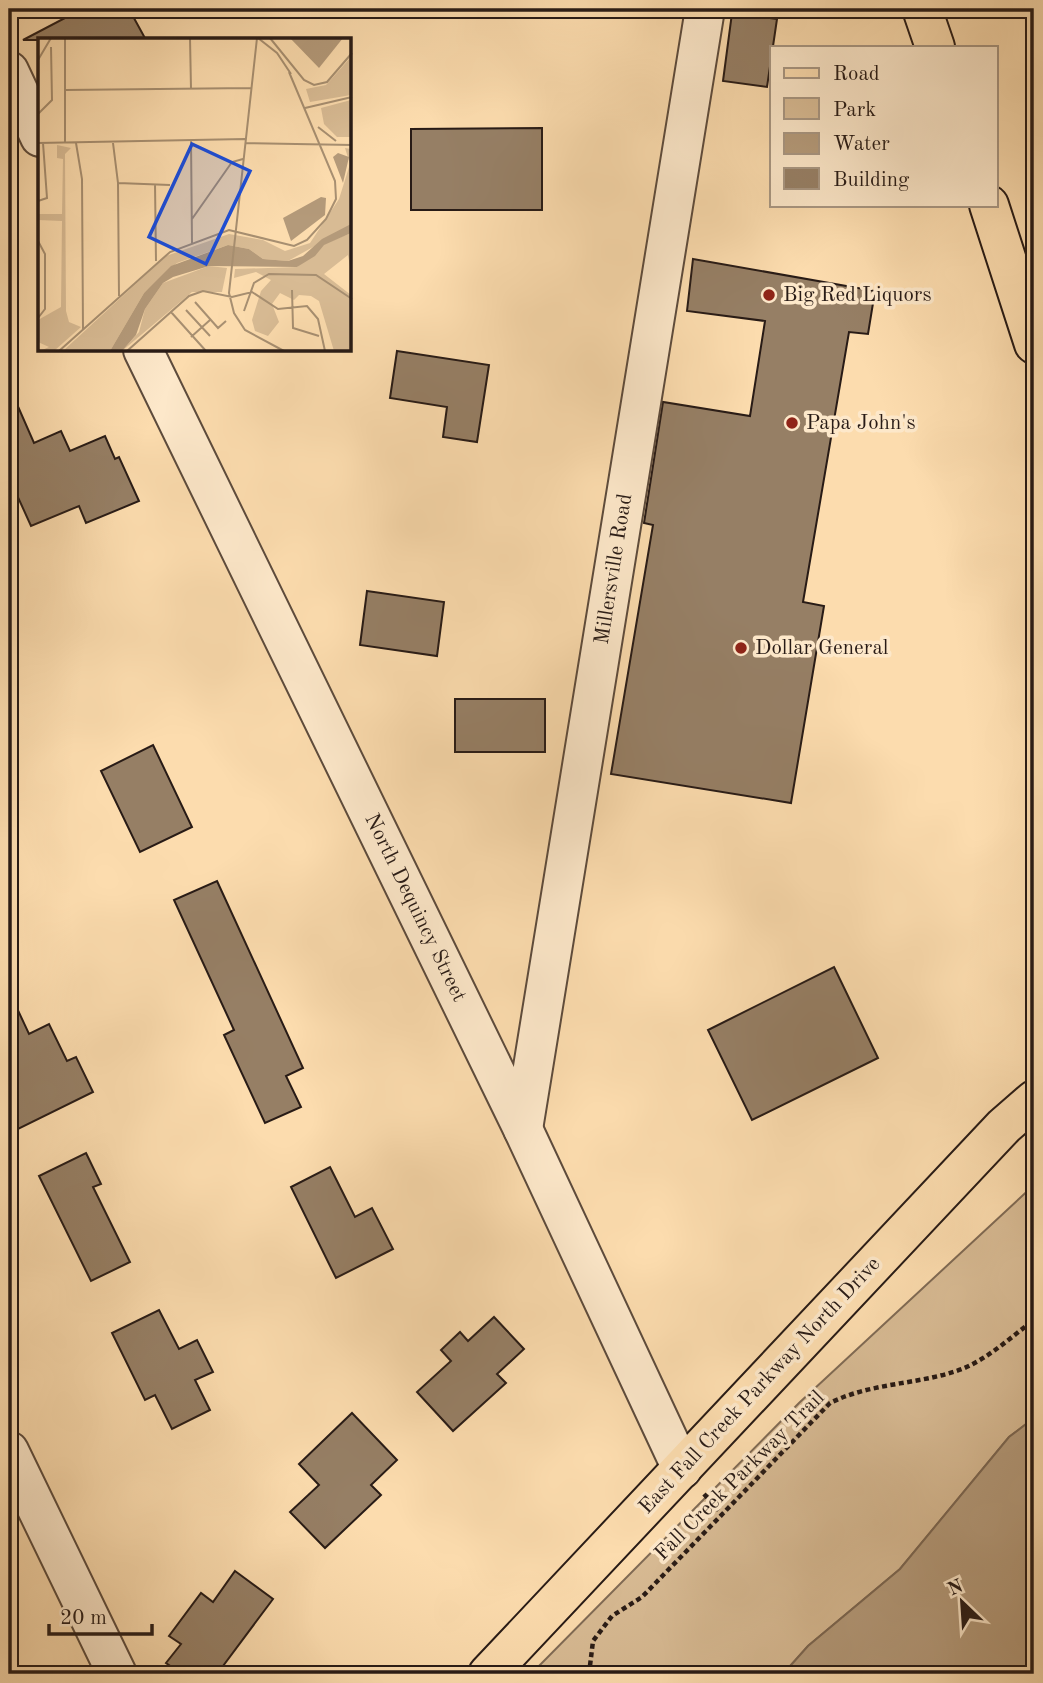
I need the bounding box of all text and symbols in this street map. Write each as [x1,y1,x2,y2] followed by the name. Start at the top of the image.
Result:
[38,38,352,352] inset map
[770,46,998,206] legend
[833,64,880,85] text: Road
[833,100,876,121] text: Park
[833,134,890,155] text: Water
[833,170,910,191] text: Building
[783,285,932,306] place label: Big Red Liquors
[761,287,777,303] marker: Big Red Liquors
[806,413,916,434] place label: Papa John's
[784,415,800,431] marker: Papa John's
[592,492,636,646] street label: Millersville Road
[755,638,889,659] place label: Dollar General
[733,640,749,656] marker: Dollar General
[360,811,470,1005] street label: North Dequincy Street
[635,1254,885,1518] street label: East Fall Creek Parkway North Drive
[651,1387,829,1565] street label: Fall Creek Parkway Trail
[928,1568,998,1638] north arrow
[945,1577,967,1601] text: N
[49,1592,152,1636] scale bar
[60,1608,107,1629] text: 20 m

